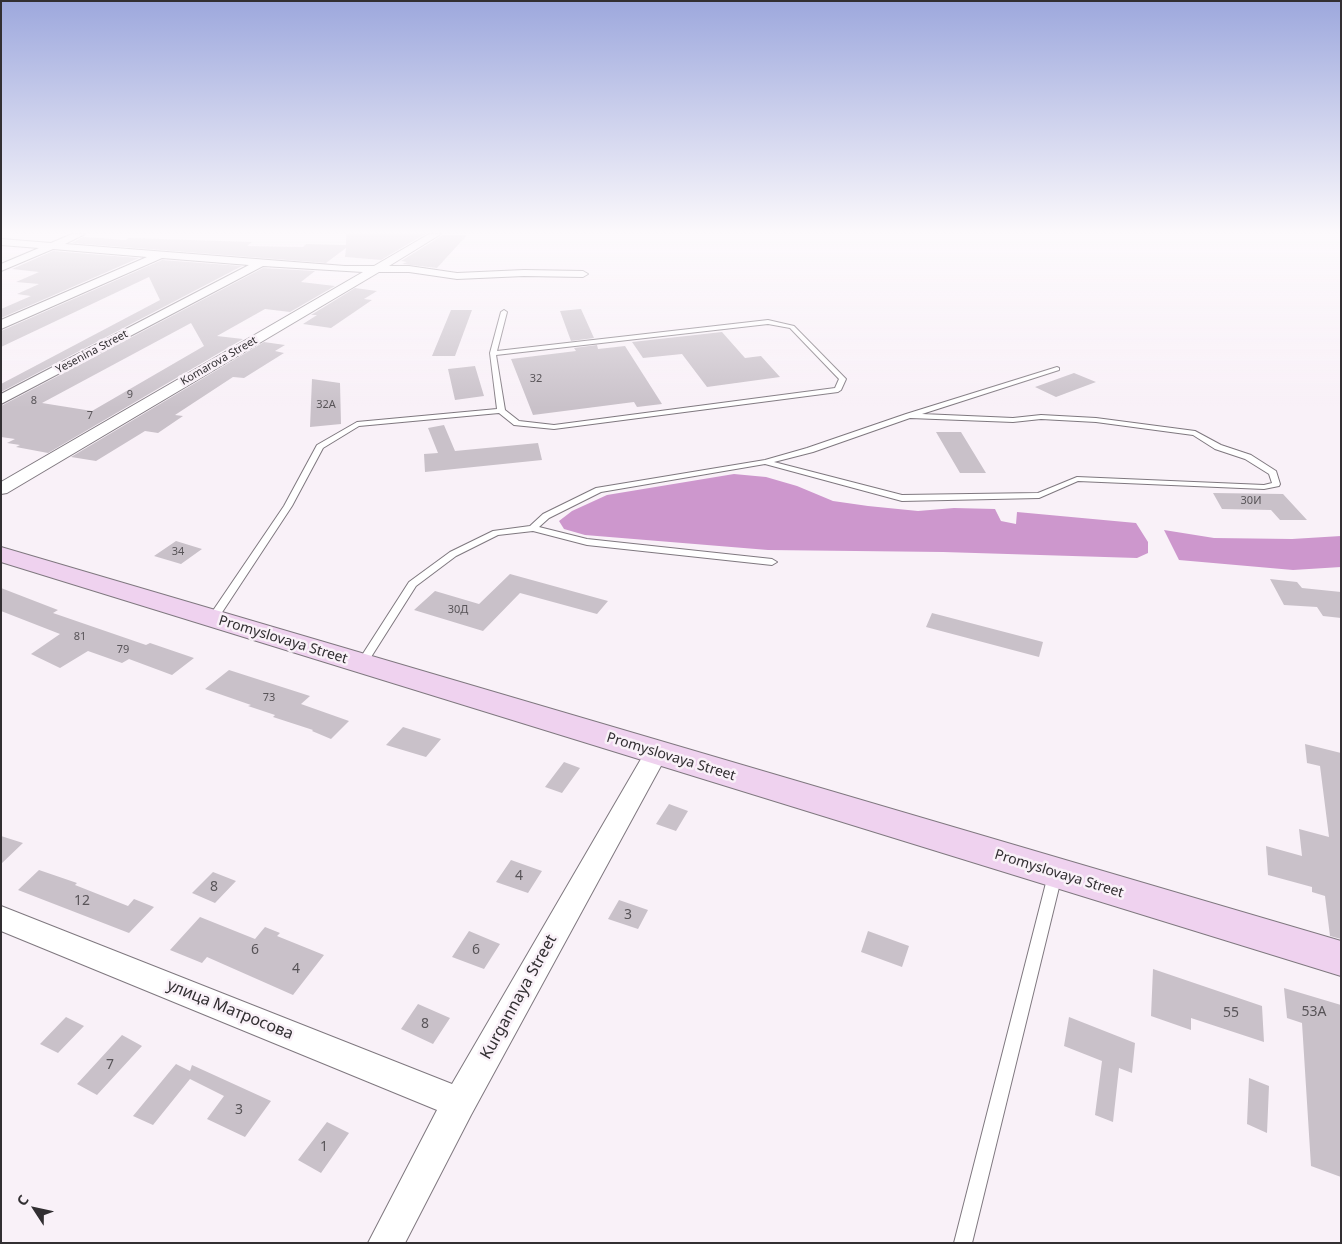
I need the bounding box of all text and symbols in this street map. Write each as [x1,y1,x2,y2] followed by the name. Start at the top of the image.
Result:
[54,328,130,376] street label: Yesenina Street
[178,334,260,388] street label: Komarova Street
[530,372,542,386] house number: 32
[127,388,133,402] house number: 9
[31,394,37,408] house number: 8
[316,398,336,412] house number: 32А
[87,409,93,423] house number: 7
[1241,494,1261,508] house number: 30И
[172,545,184,559] house number: 34
[448,603,468,617] house number: 30Д
[217,612,349,668] street label: Promyslovaya Street
[74,630,86,644] house number: 81
[117,643,129,657] house number: 79
[263,691,275,705] house number: 73
[605,729,737,785] street label: Promyslovaya Street
[993,846,1125,902] street label: Promyslovaya Street
[515,868,523,884] house number: 4
[210,879,218,895] house number: 8
[74,893,90,909] house number: 12
[624,907,632,923] house number: 3
[477,931,561,1063] street label: Kurgannaya Street
[251,942,259,958] house number: 6
[472,942,480,958] house number: 6
[292,961,300,977] house number: 4
[164,976,296,1044] street label: улица Матросова
[1302,1004,1326,1020] house number: 53А
[1223,1005,1239,1021] house number: 55
[421,1016,429,1032] house number: 8
[106,1057,114,1073] house number: 7
[235,1102,243,1118] house number: 3
[320,1139,328,1155] house number: 1
[10,1184,60,1234] north arrow
[12,1191,33,1209] text: С

